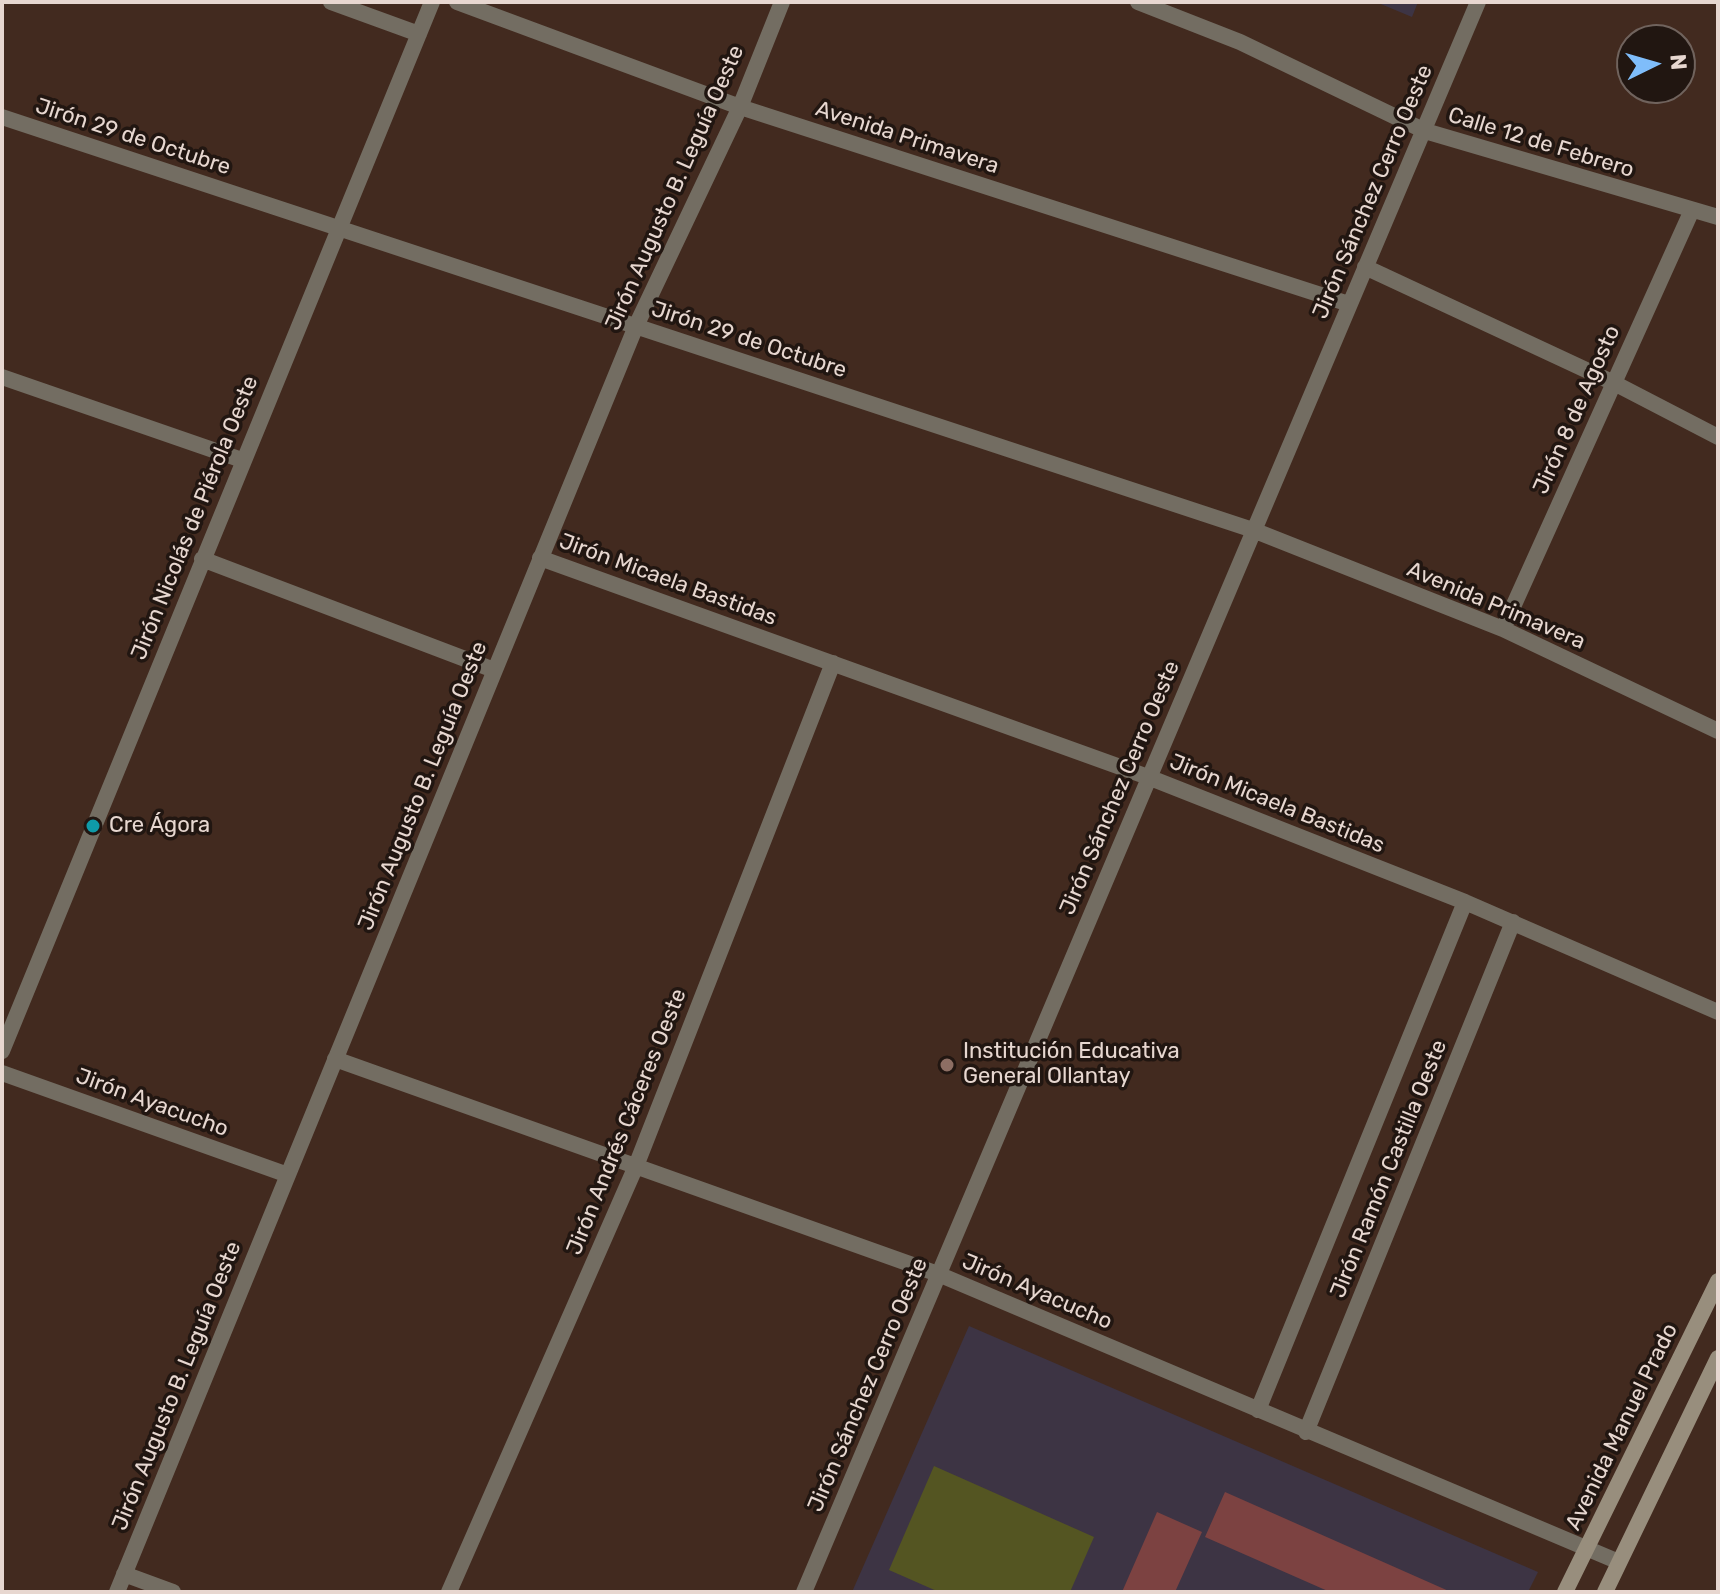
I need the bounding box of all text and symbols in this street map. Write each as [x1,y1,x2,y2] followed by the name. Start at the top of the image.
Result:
[1616,24,1696,104] north arrow
[600,41,750,335] street label: Jirón Augusto B. Leguía Oeste
[1664,53,1693,71] text: N
[1307,61,1439,323] street label: Jirón Sánchez Cerro Oeste
[32,93,234,181] street label: Jirón 29 de Octubre
[812,96,1002,180] street label: Avenida Primavera
[1445,102,1637,184] street label: Calle 12 de Febrero
[648,296,850,384] street label: Jirón 29 de Octubre
[1528,322,1626,498] street label: Jirón 8 de Agosto
[126,372,264,664] street label: Jirón Nicolás de Piérola Oeste
[556,528,780,632] street label: Jirón Micaela Bastidas
[1403,557,1589,655] street label: Avenida Primavera
[353,638,493,934] street label: Jirón Augusto B. Leguía Oeste
[1054,657,1186,919] street label: Jirón Sánchez Cerro Oeste
[1166,749,1388,859] street label: Jirón Micaela Bastidas
[109,813,210,839] place label: Cre Ágora
[84,817,102,835] marker: Cre Ágora
[561,985,693,1259] street label: Jirón Andrés Cáceres Oeste
[1325,1036,1453,1302] street label: Jirón Ramón Castilla Oeste
[963,1039,1180,1090] place label: Institución Educativa General Ollantay
[938,1056,956,1074] marker: Institución Educativa General Ollantay
[72,1063,232,1143] street label: Jirón Ayacucho
[107,1238,247,1534] street label: Jirón Augusto B. Leguía Oeste
[958,1249,1116,1335] street label: Jirón Ayacucho
[802,1254,934,1516] street label: Jirón Sánchez Cerro Oeste
[1560,1319,1684,1535] street label: Avenida Manuel Prado

